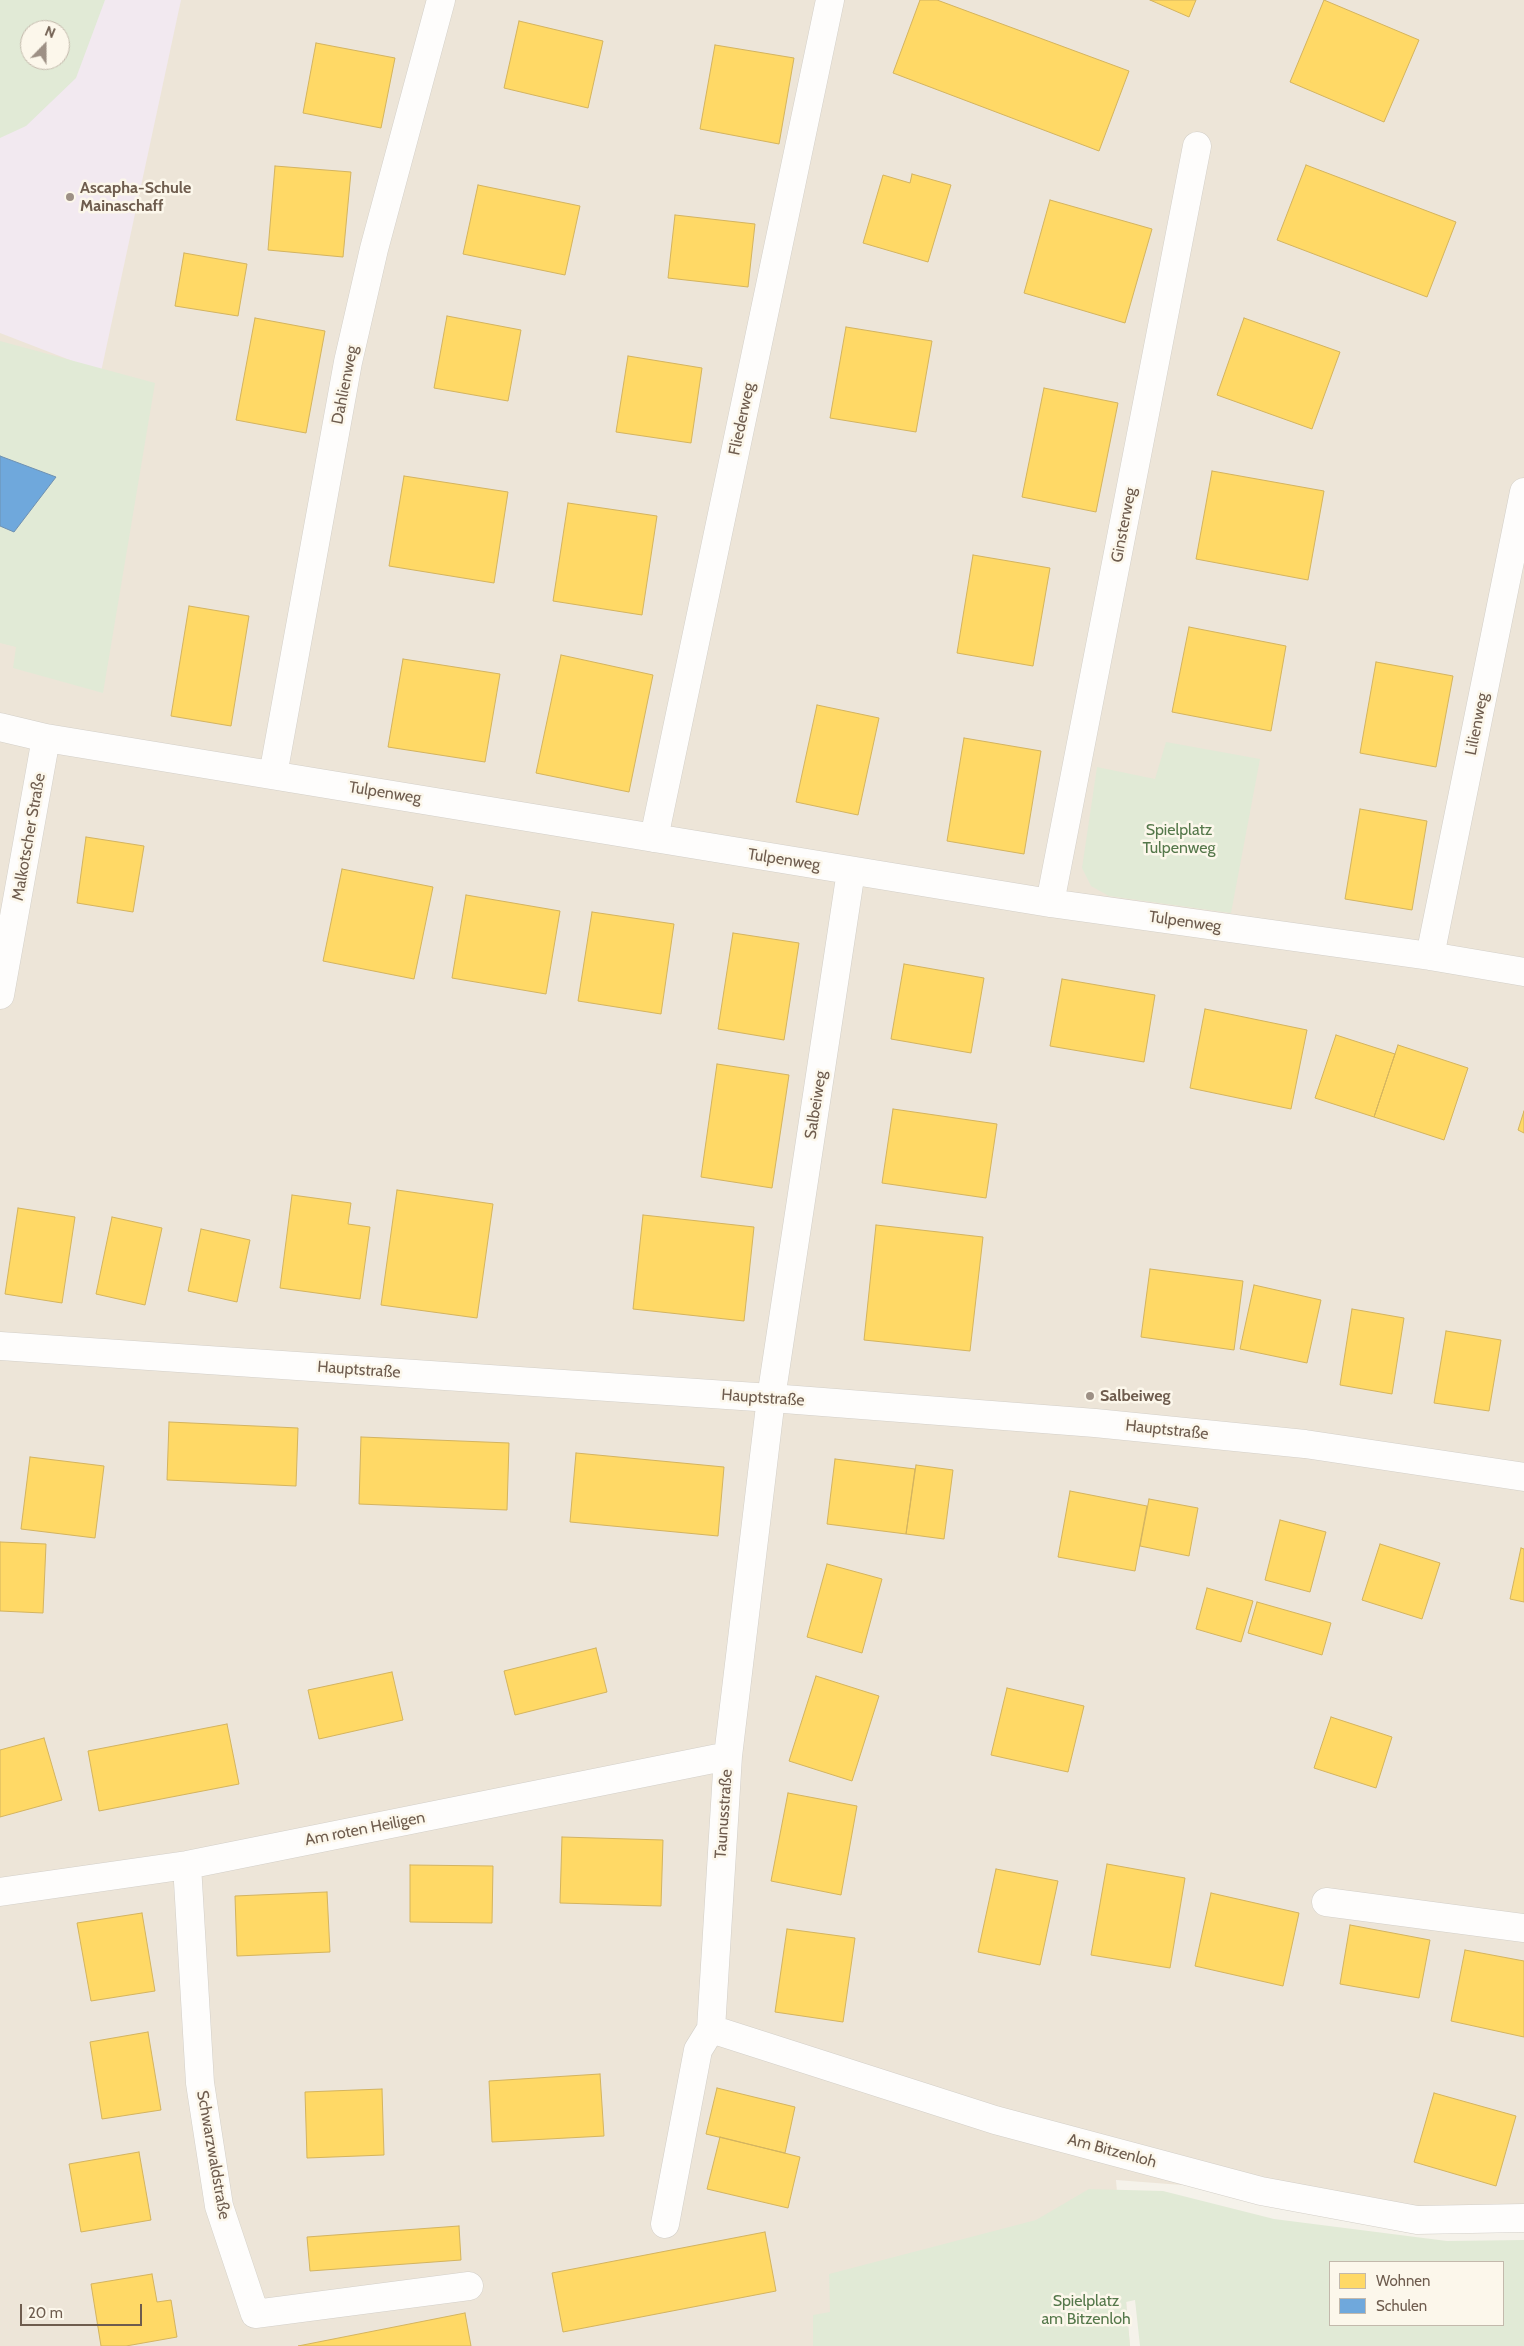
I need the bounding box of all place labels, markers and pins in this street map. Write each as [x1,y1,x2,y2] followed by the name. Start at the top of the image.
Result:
[80,178,191,216] place label: Ascapha-Schule Mainaschaff
[64,191,76,203] marker: Ascapha-Schule Mainaschaff
[1100,1386,1170,1406] place label: Salbeiweg
[1084,1390,1096,1402] marker: Salbeiweg

